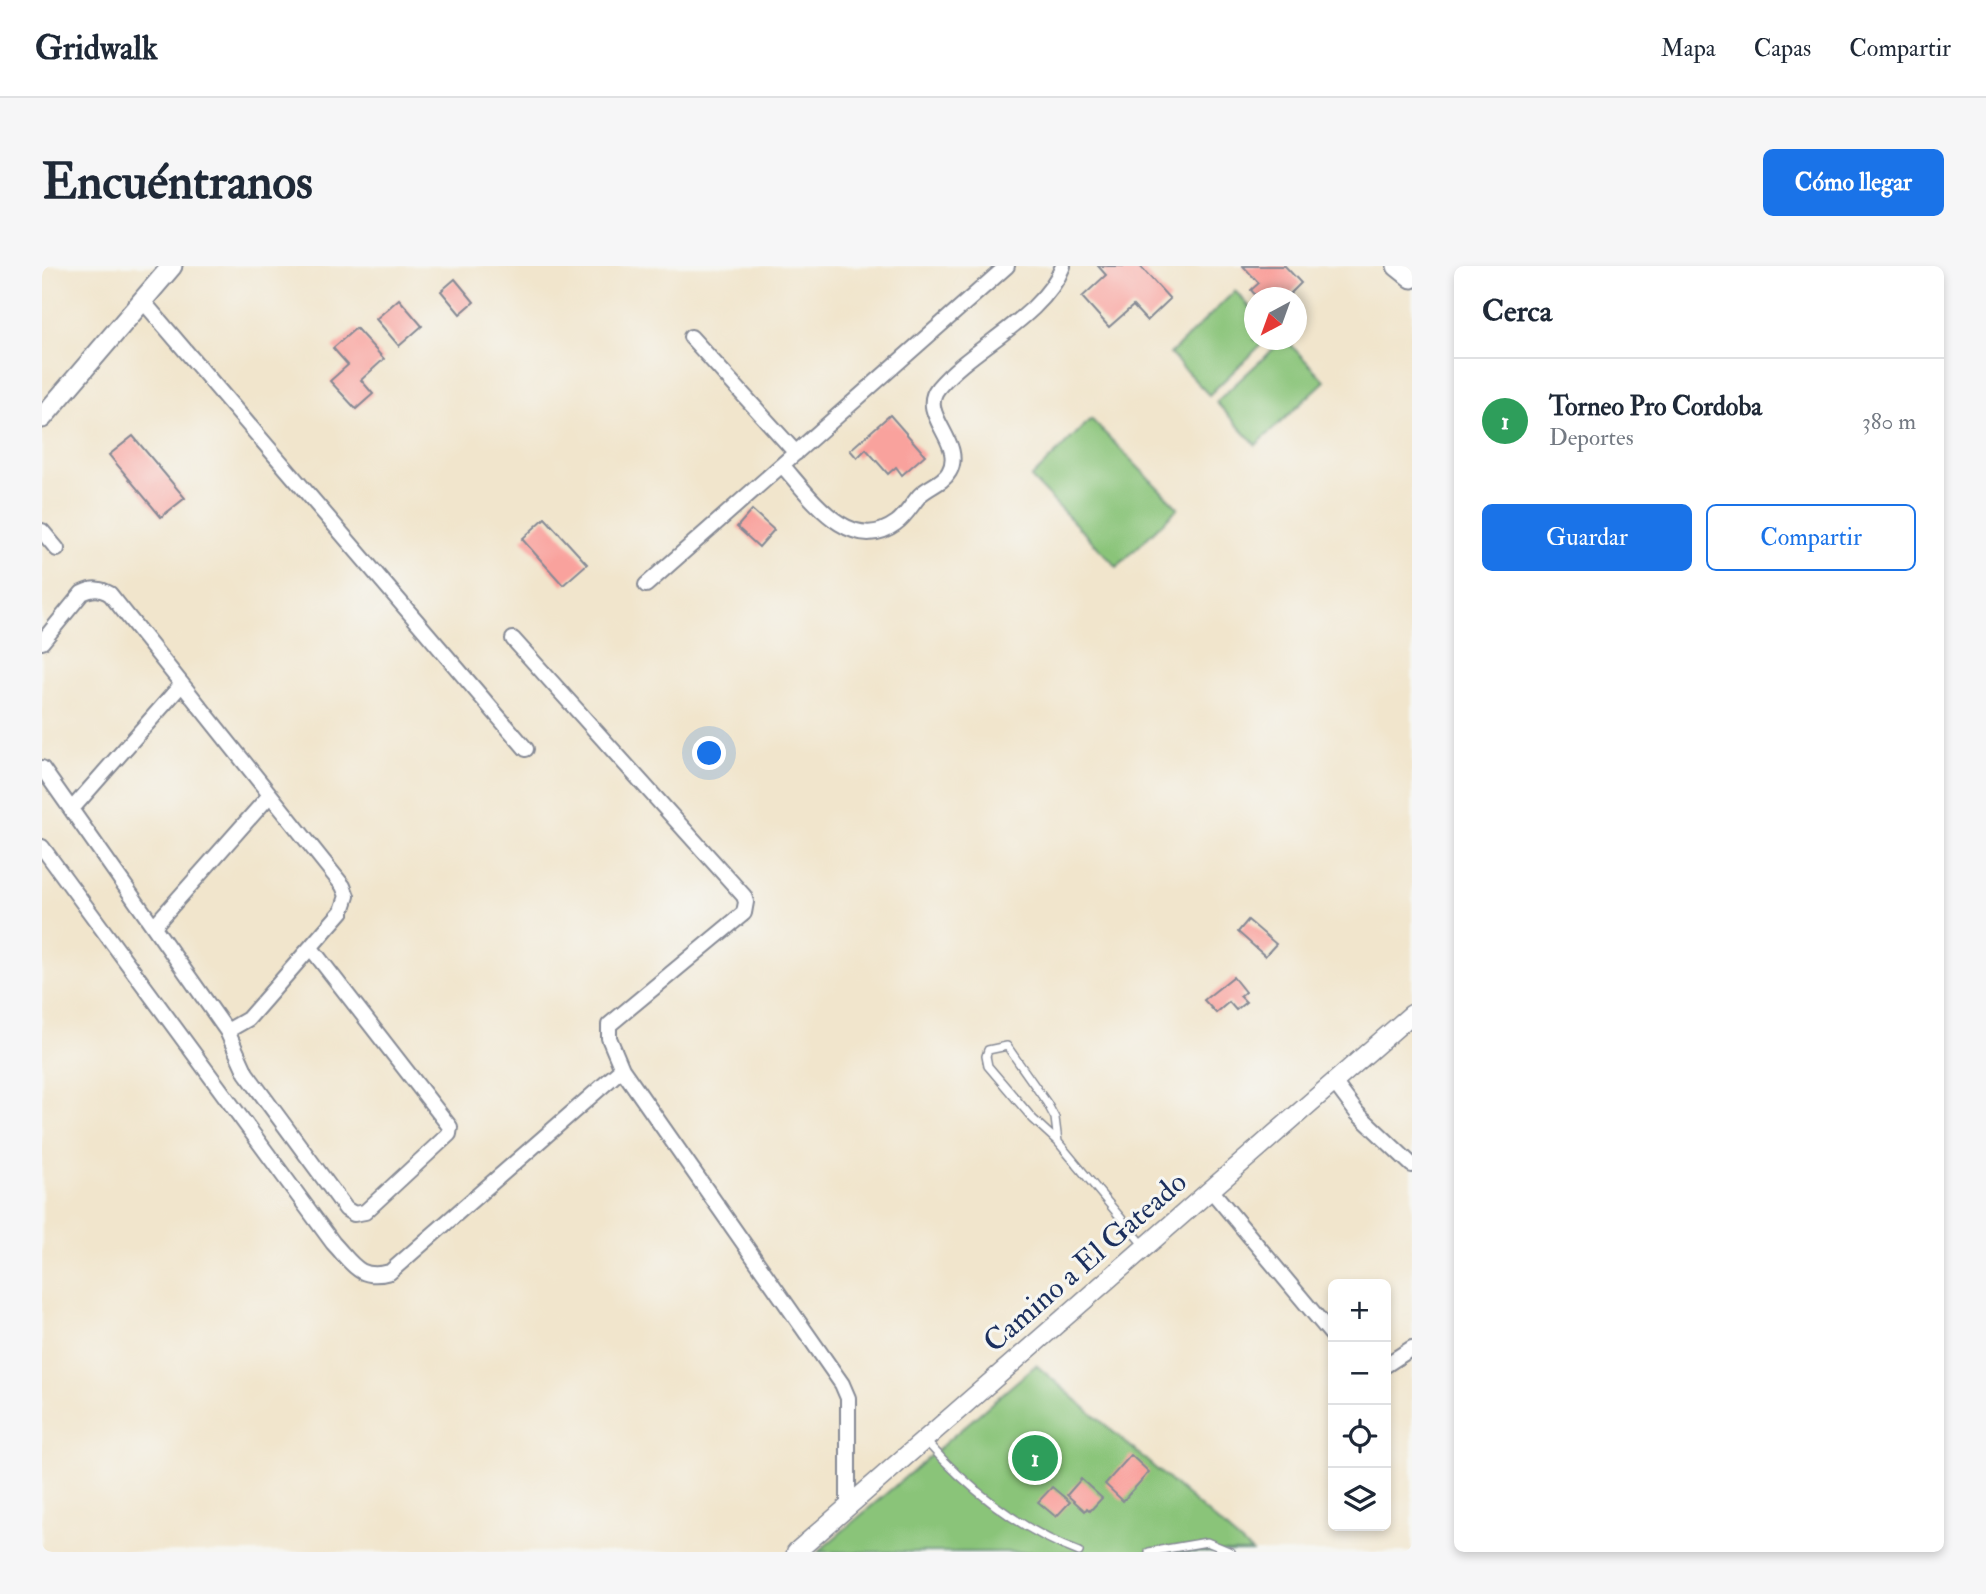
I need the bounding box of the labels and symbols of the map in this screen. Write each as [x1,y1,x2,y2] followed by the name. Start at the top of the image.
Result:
[1244,287,1307,350] north arrow
[692,736,726,770] your location
[976,1164,1194,1360] street label: Camino a El Gateado
[1012,1432,1058,1484] pin: 1

